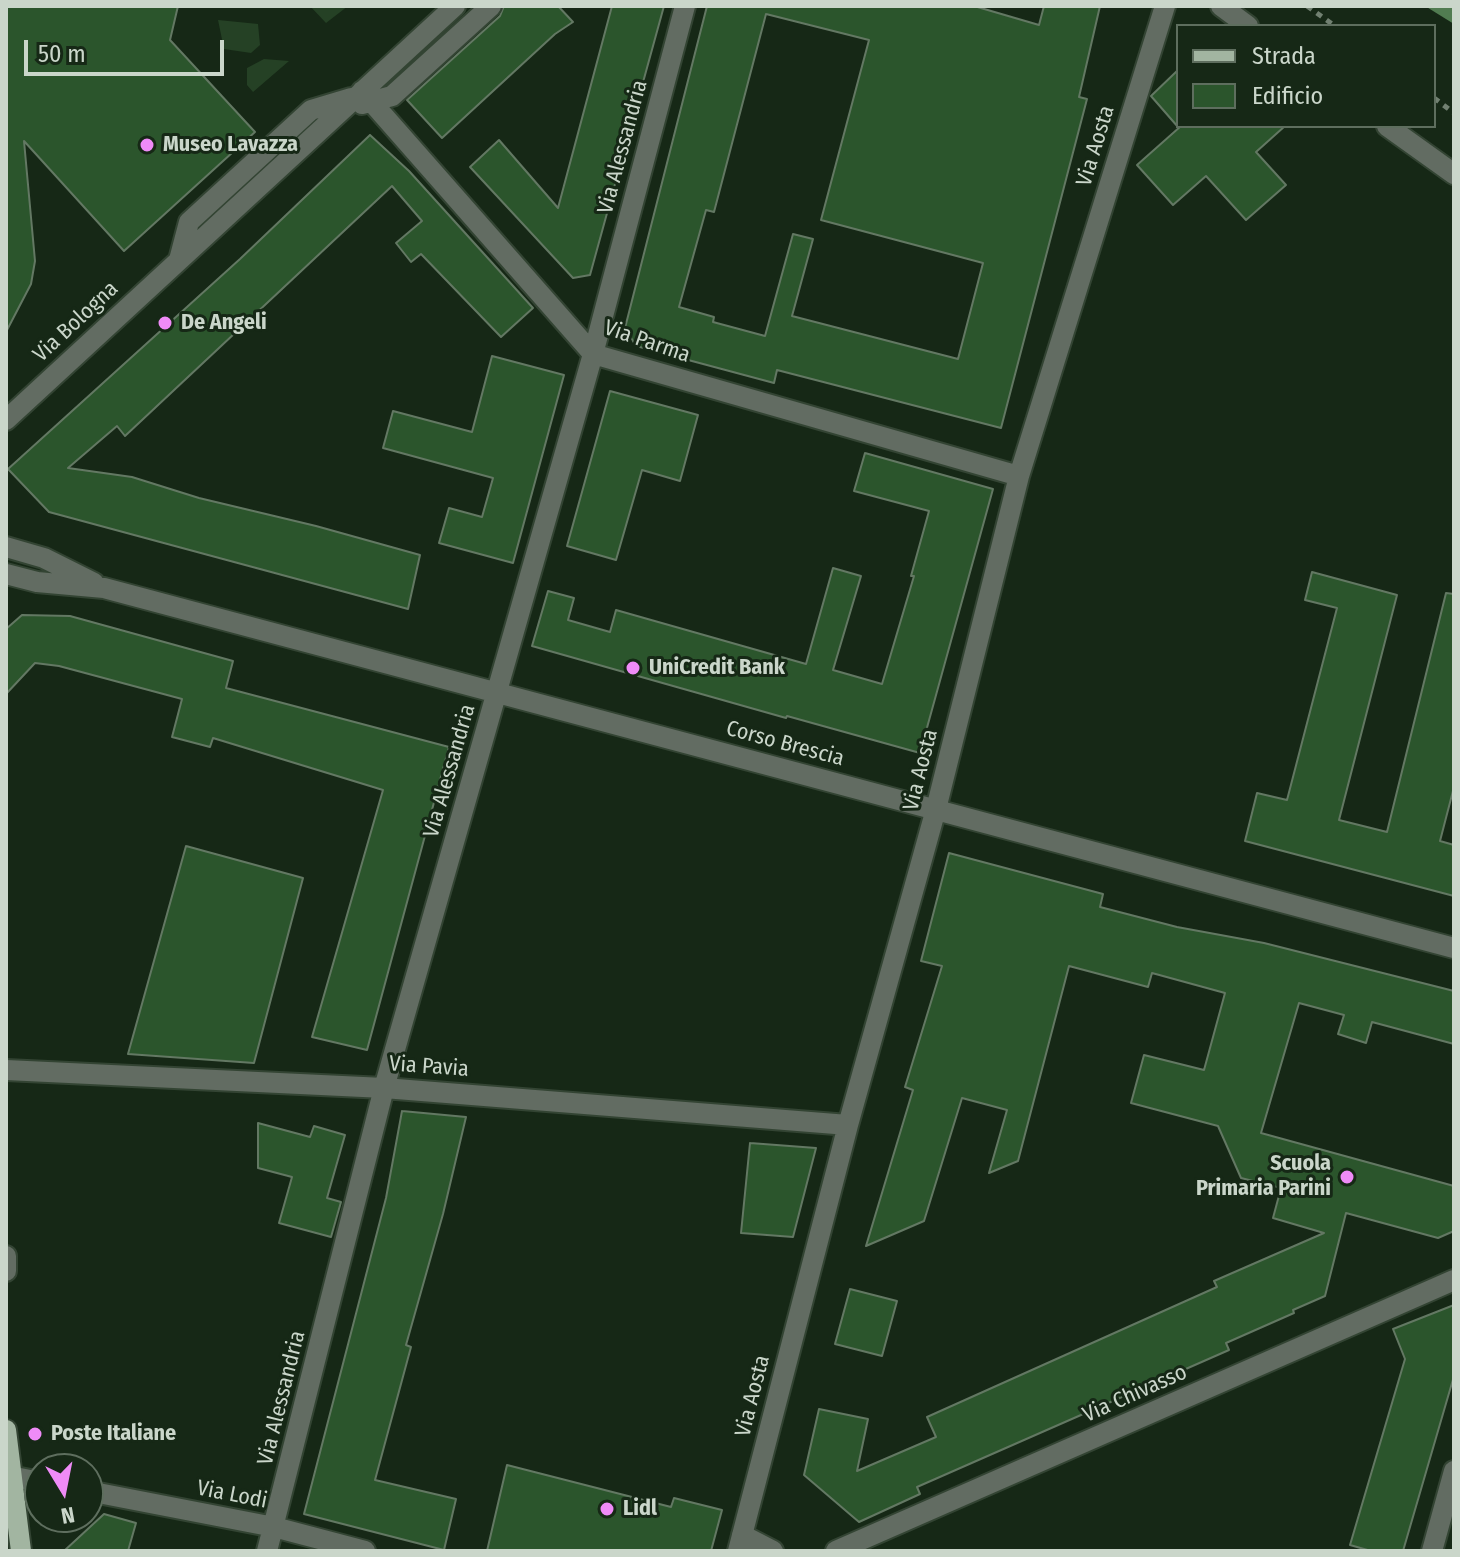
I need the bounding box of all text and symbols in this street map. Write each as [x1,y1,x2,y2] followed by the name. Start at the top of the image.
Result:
[28,24,228,74] scale bar
[1176,24,1436,128] legend
[38,40,86,68] text: 50 m
[1252,42,1316,70] text: Strada
[592,77,654,217] street label: Via Alessandria
[1252,82,1323,110] text: Edificio
[1071,102,1121,190] street label: Via Aosta
[163,132,298,158] place label: Museo Lavazza
[138,136,156,154] marker: Museo Lavazza
[28,276,124,368] street label: Via Bologna
[181,310,267,336] place label: De Angeli
[156,314,174,332] marker: De Angeli
[601,315,693,369] street label: Via Parma
[649,655,785,681] place label: UniCredit Bank
[624,659,642,677] marker: UniCredit Bank
[418,701,482,841] street label: Via Alessandria
[723,716,847,772] street label: Corso Brescia
[898,727,944,813] street label: Via Aosta
[388,1051,470,1083] street label: Via Pavia
[1196,1151,1331,1202] place label: Scuola Primaria Parini
[1338,1168,1356,1186] marker: Scuola Primaria Parini
[253,1328,311,1468] street label: Via Alessandria
[730,1353,776,1439] street label: Via Aosta
[1079,1359,1191,1429] street label: Via Chivasso
[51,1421,176,1447] place label: Poste Italiane
[26,1425,44,1443] marker: Poste Italiane
[24,1453,104,1533] north arrow
[195,1475,269,1515] street label: Via Lodi
[623,1496,657,1522] place label: Lidl
[598,1500,616,1518] marker: Lidl
[59,1501,77,1530] text: N

